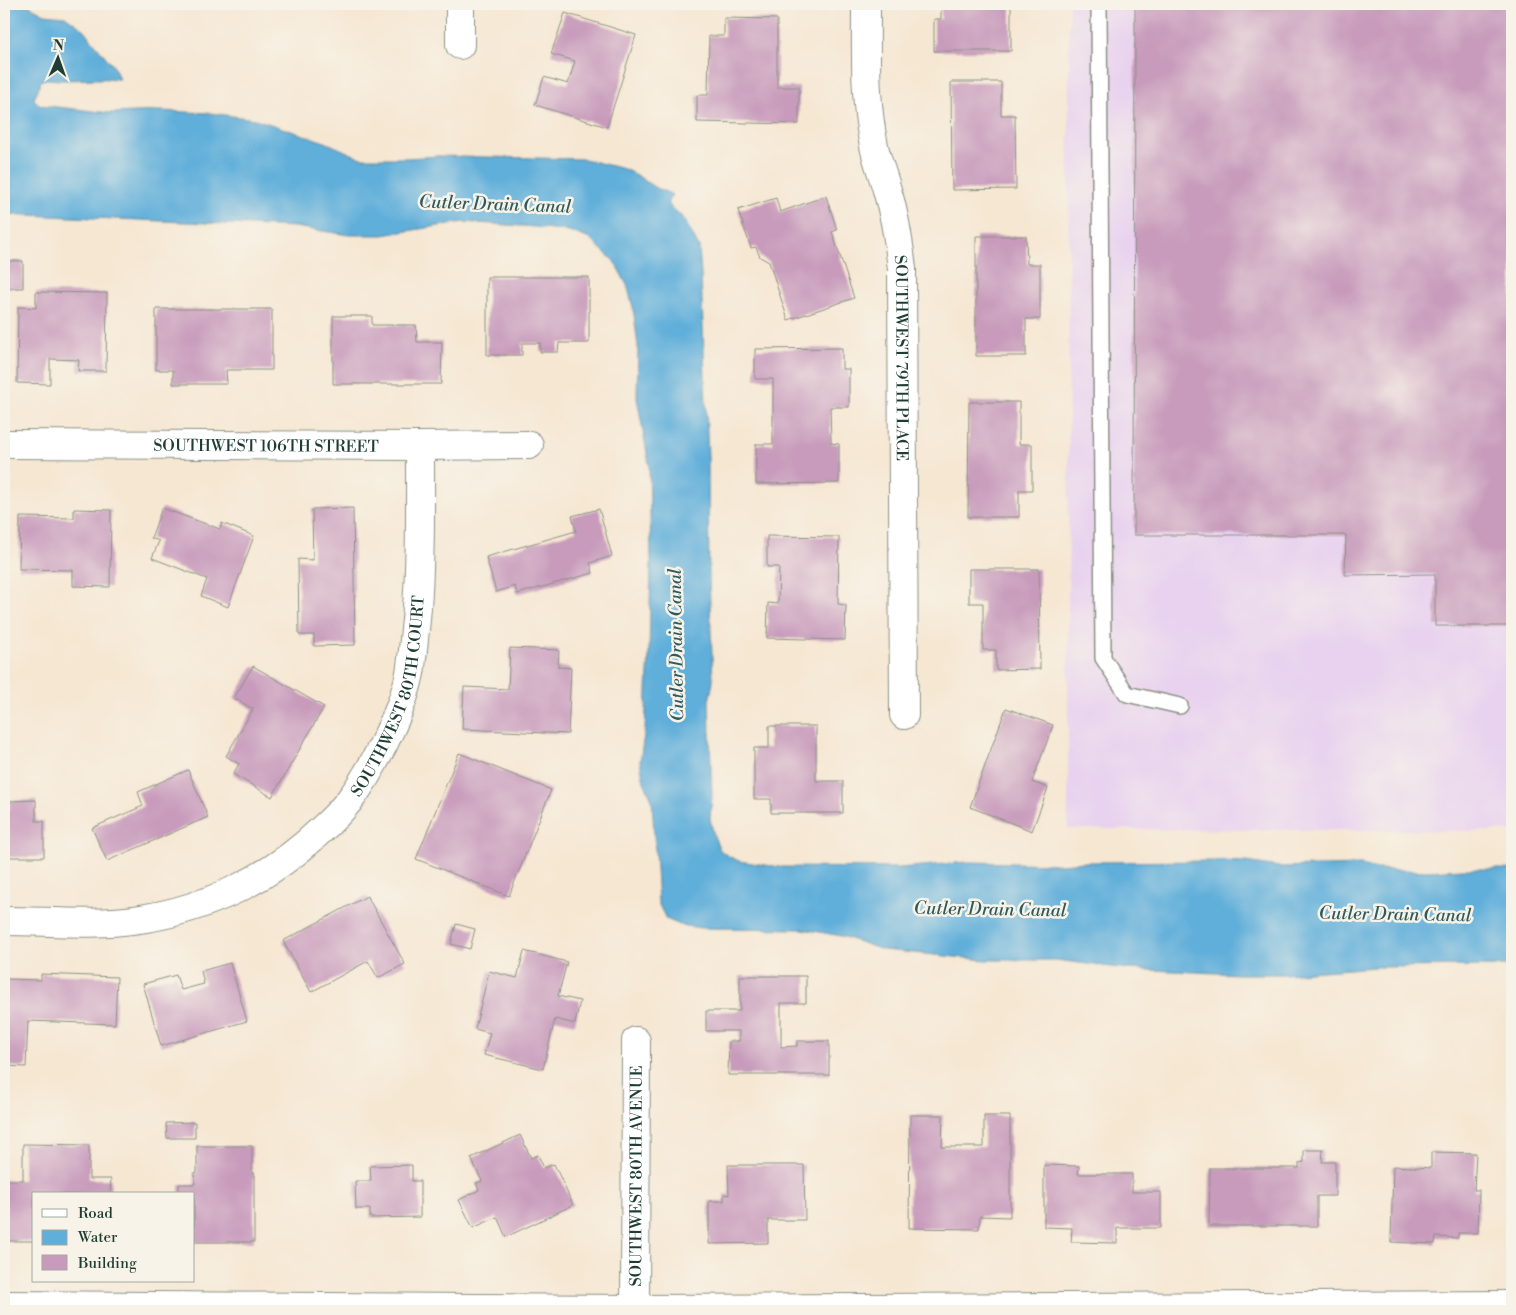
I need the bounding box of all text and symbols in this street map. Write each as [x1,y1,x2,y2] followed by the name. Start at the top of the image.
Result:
[32,32,82,82] north arrow
[53,37,64,55] text: N
[418,190,572,219] water label: Cutler Drain Canal
[889,254,912,461] street label: SOUTHWEST 79TH PLACE
[153,436,379,457] street label: SOUTHWEST 106TH STREET
[664,568,689,722] water label: Cutler Drain Canal
[347,595,429,801] street label: SOUTHWEST 80TH COURT
[913,897,1067,922] water label: Cutler Drain Canal
[1318,902,1472,927] water label: Cutler Drain Canal
[626,1065,647,1287] street label: SOUTHWEST 80TH AVENUE
[32,1192,195,1282] legend
[78,1204,113,1223] text: Road
[77,1228,118,1247] text: Water
[77,1254,137,1273] text: Building

